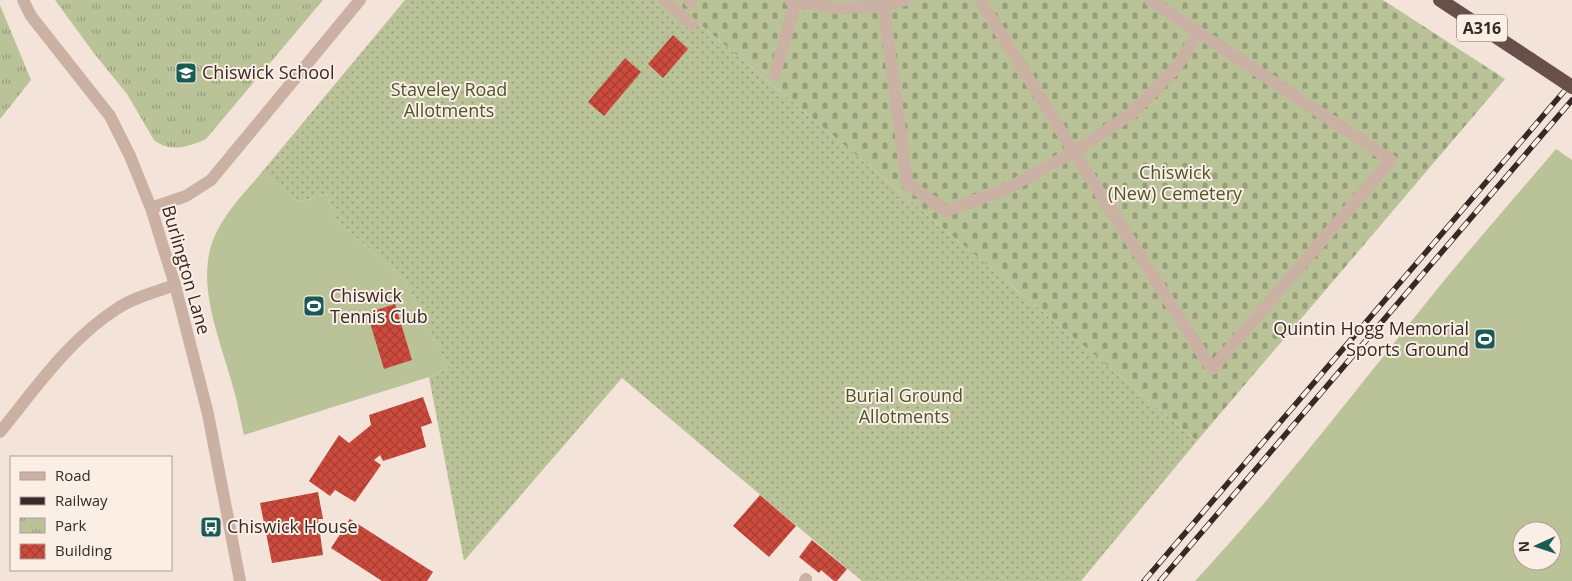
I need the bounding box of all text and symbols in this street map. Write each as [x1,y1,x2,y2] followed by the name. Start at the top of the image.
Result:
[1457,14,1507,42] road number: A316
[202,60,334,84] place label: Chiswick School
[174,61,198,85] school or university icon: Chiswick School
[391,77,507,122] park label: Staveley Road Allotments
[1108,160,1243,205] park label: Chiswick (New) Cemetery
[157,202,217,337] street label: Burlington Lane
[330,283,428,328] place label: Chiswick Tennis Club
[302,294,326,318] sports icon: Chiswick Tennis Club
[1273,316,1469,361] place label: Quintin Hogg Memorial Sports Ground
[1473,327,1497,351] sports icon: Quintin Hogg Memorial Sports Ground
[845,383,963,428] park label: Burial Ground Allotments
[10,456,172,571] legend
[55,465,91,485] text: Road
[55,490,108,510] text: Railway
[227,514,358,538] place label: Chiswick House
[55,515,86,535] text: Park
[199,515,223,539] bus stop icon: Chiswick House
[1512,521,1562,571] north arrow
[55,540,112,560] text: Building
[1514,541,1533,553] text: N

